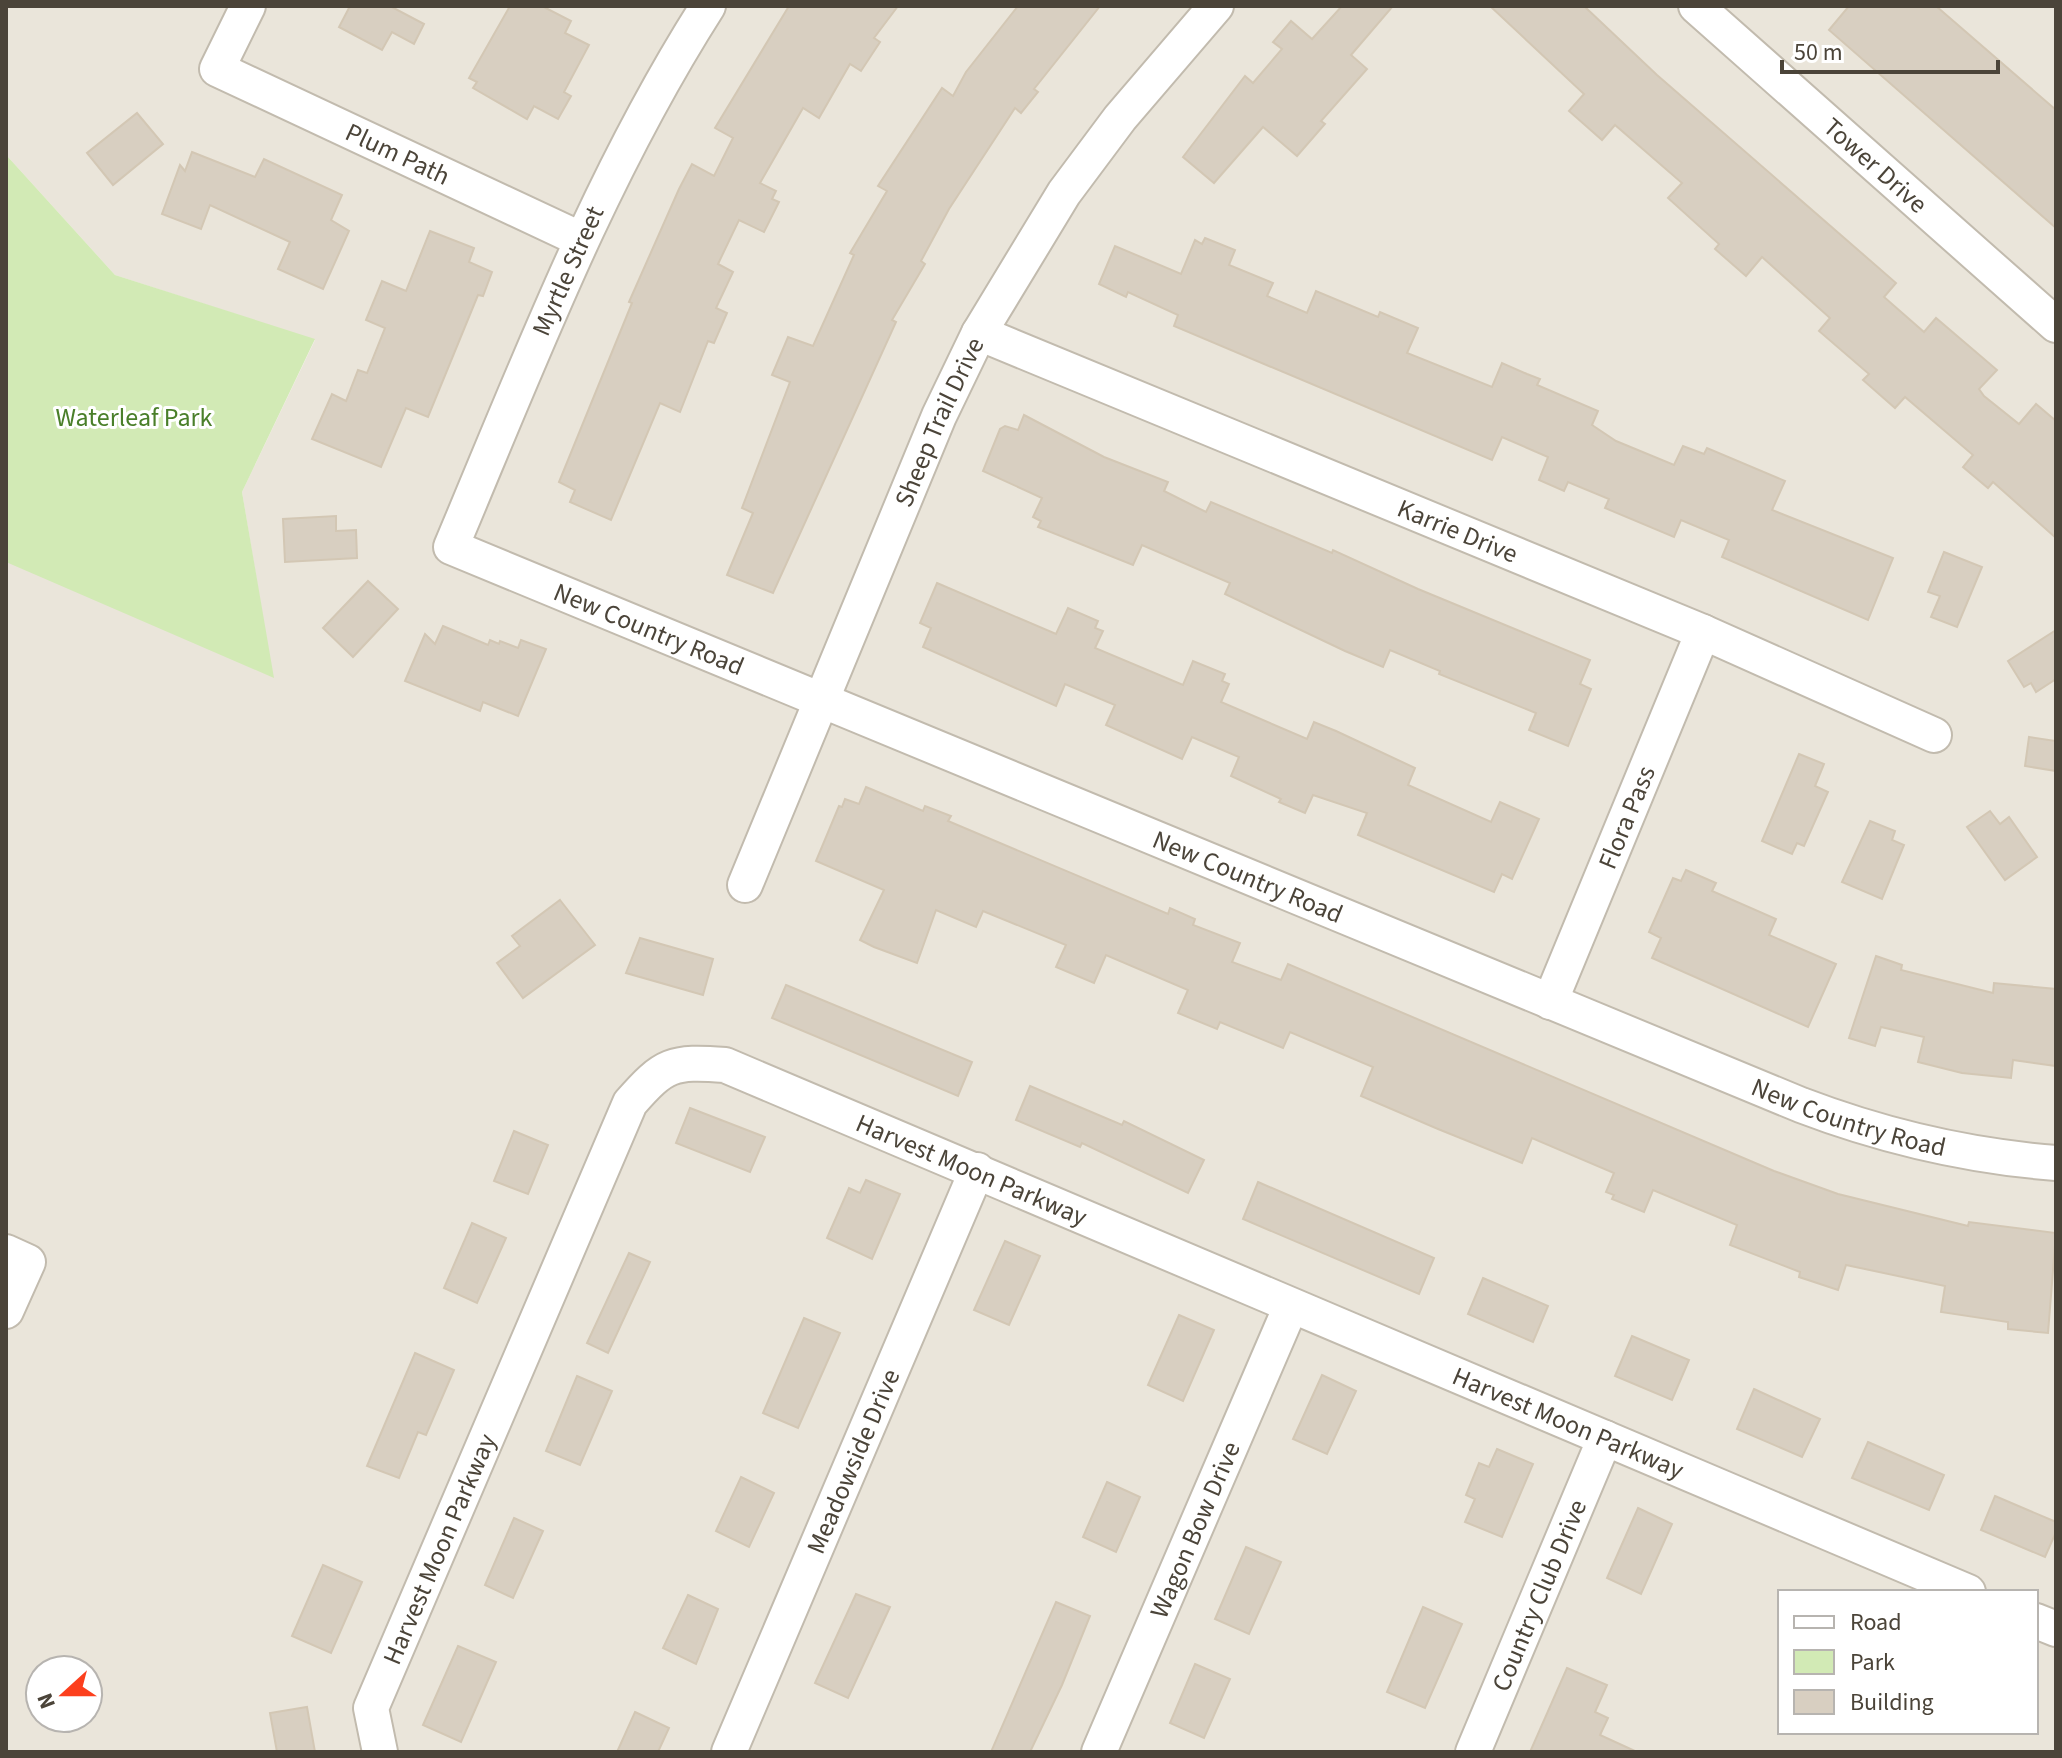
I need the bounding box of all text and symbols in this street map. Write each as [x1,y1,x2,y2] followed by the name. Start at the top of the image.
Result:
[1782,24,1998,74] scale bar
[1794,35,1843,70] text: 50 m
[1815,109,1936,222] street label: Tower Drive
[340,113,456,194] street label: Plum Path
[523,200,613,342] street label: Myrtle Street
[885,331,993,512] street label: Sheep Trail Drive
[56,399,213,436] park label: Waterleaf Park
[1392,489,1524,572] street label: Karrie Drive
[548,573,750,685] street label: New Country Road
[1589,760,1664,875] street label: Flora Pass
[1147,821,1349,932] street label: New Country Road
[1746,1068,1949,1166] street label: New Country Road
[850,1104,1093,1235] street label: Harvest Moon Parkway
[1447,1357,1690,1488] street label: Harvest Moon Parkway
[797,1363,909,1560] street label: Meadowside Drive
[373,1428,505,1670] street label: Harvest Moon Parkway
[1140,1436,1249,1624] street label: Wagon Bow Drive
[1482,1494,1596,1697] street label: Country Club Drive
[1778,1590,2038,1734] legend
[1850,1605,1902,1640] text: Road
[1850,1645,1895,1680] text: Park
[24,1654,104,1734] north arrow
[1850,1685,1934,1720] text: Building
[29,1688,64,1713] text: N

